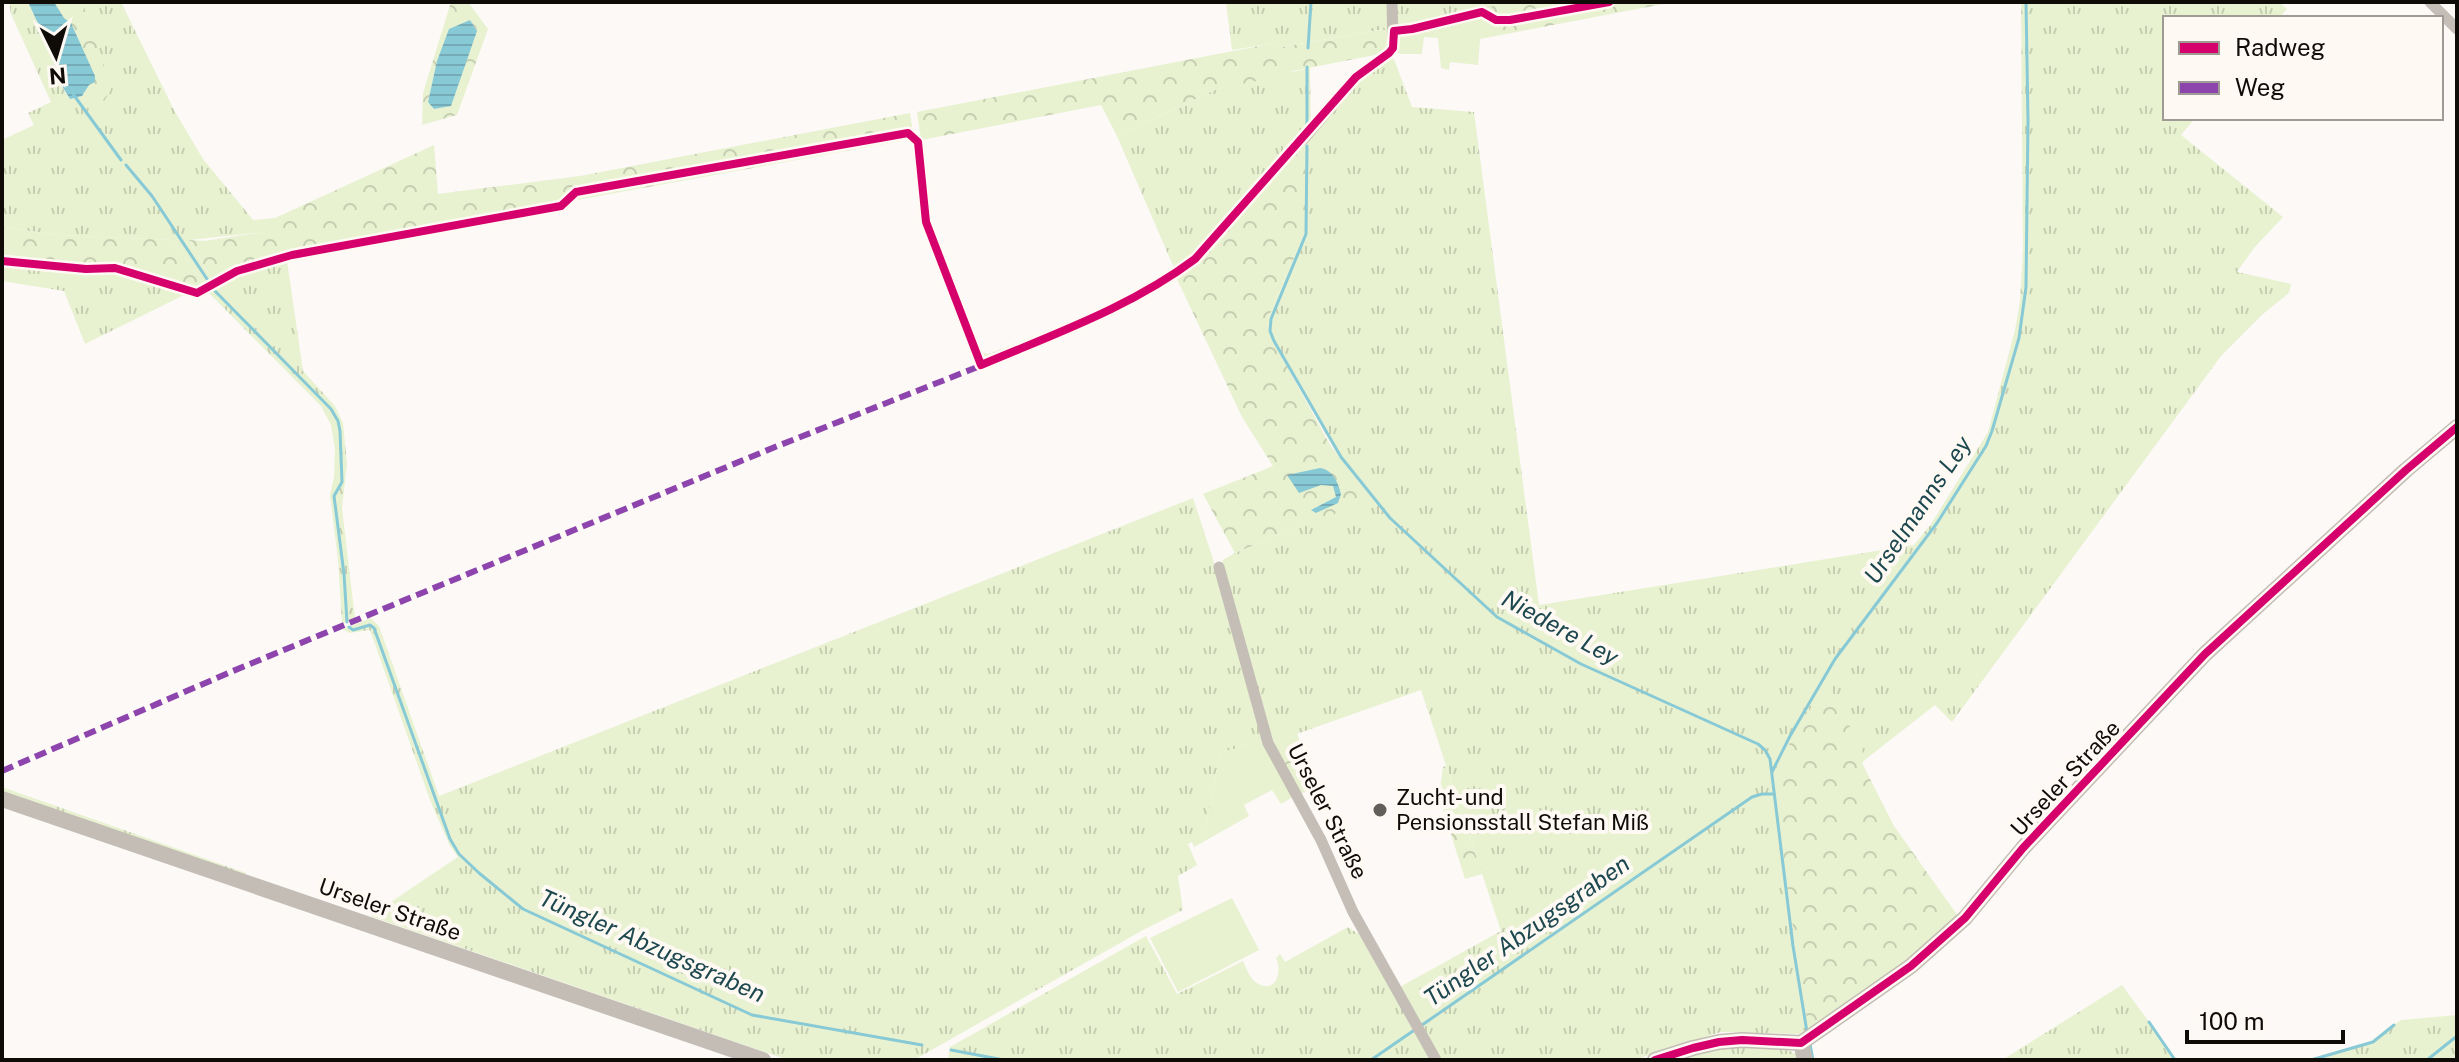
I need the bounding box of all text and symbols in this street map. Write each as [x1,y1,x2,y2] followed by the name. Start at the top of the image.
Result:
[16,16,96,96] north arrow
[2163,16,2443,120] legend
[2235,33,2326,61] text: Radweg
[48,62,67,90] text: N
[2235,73,2285,101] text: Weg
[1858,430,1977,588] water label: Urselmanns Ley
[1497,584,1624,671] water label: Niedere Ley
[2005,715,2125,841] street label: Urseler Straße
[1283,739,1373,883] street label: Urseler Straße
[1396,784,1649,835] place label: Zucht- und Pensionsstall Stefan Miß
[1371,801,1389,819] marker: Zucht- und Pensionsstall Stefan Miß
[1418,849,1634,1012] water label: Tüngler Abzugsgraben
[315,872,465,946] street label: Urseler Straße
[535,883,770,1008] water label: Tüngler Abzugsgraben
[2187,994,2343,1044] scale bar
[2199,1007,2265,1035] text: 100 m

